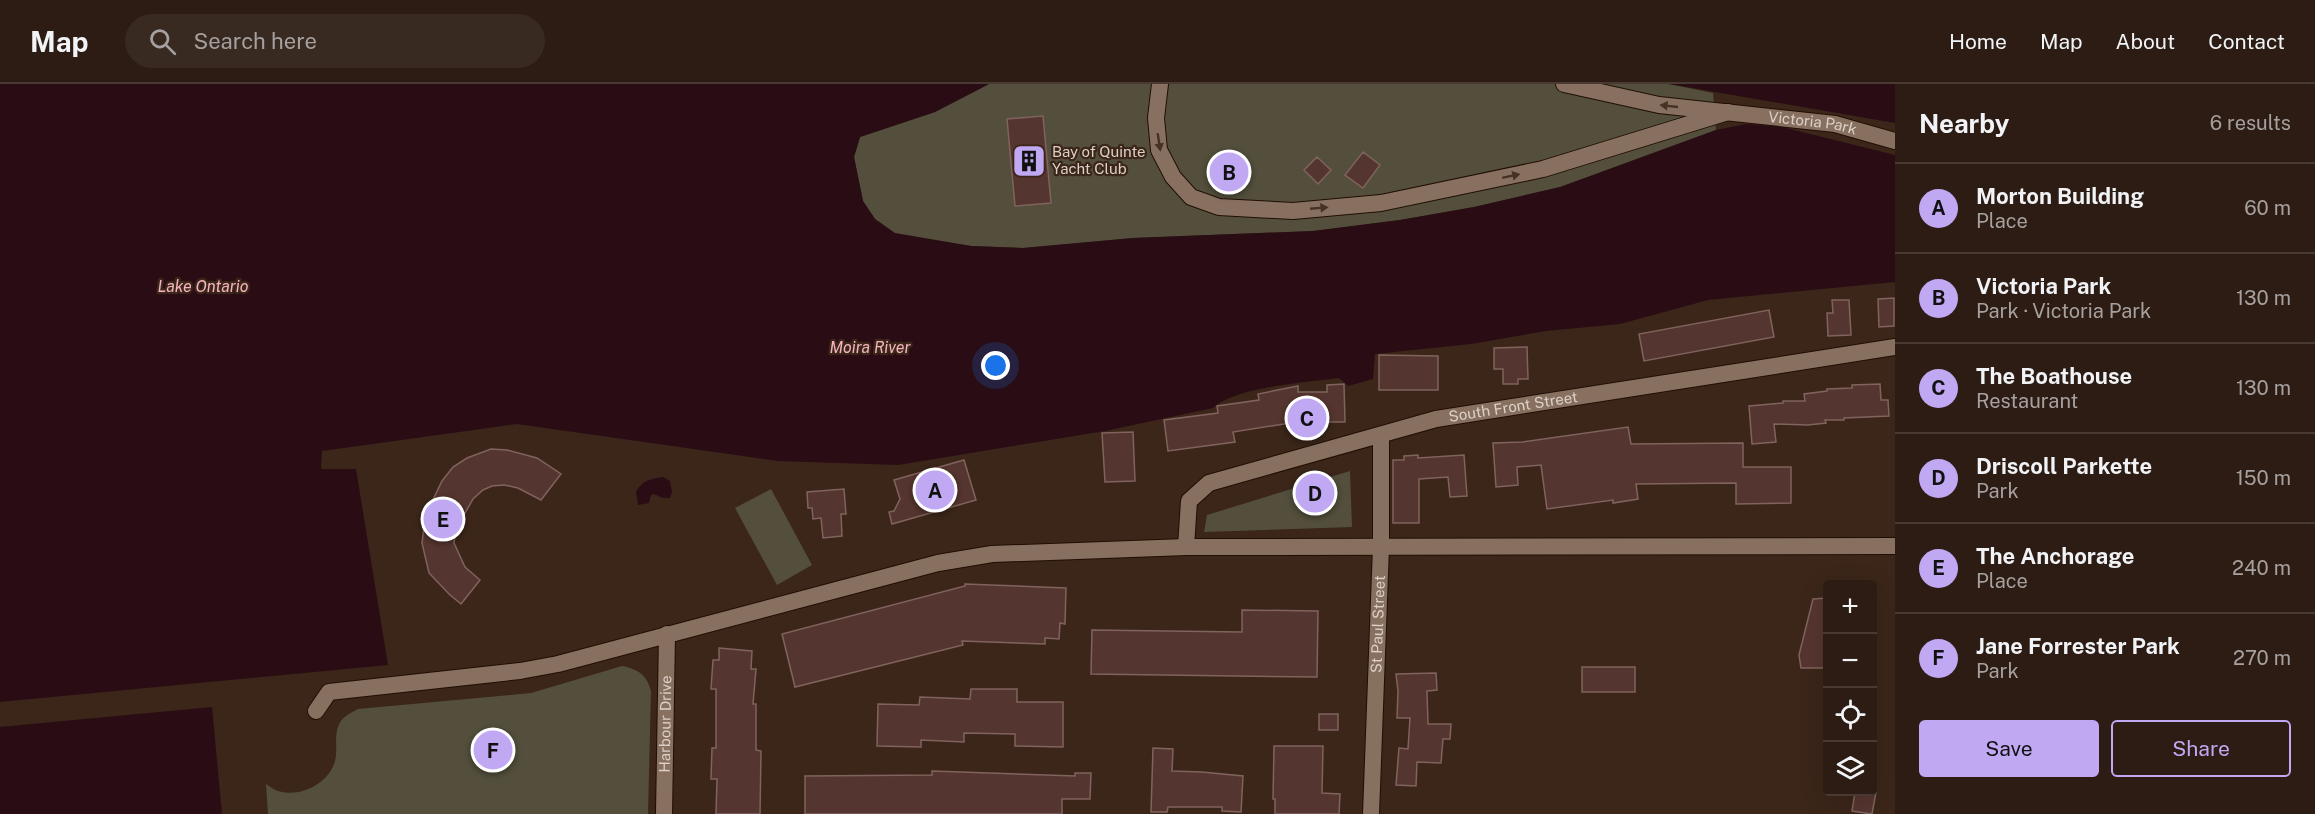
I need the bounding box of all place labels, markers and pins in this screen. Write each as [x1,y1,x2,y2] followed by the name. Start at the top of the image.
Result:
[1011,143,1047,179] building icon: Bay of Quinte Yacht Club
[1052,143,1146,177] place label: Bay of Quinte Yacht Club
[1210,150,1248,194] pin: B
[1288,396,1326,440] pin: C
[916,468,954,512] pin: A
[1296,470,1334,516] pin: D
[424,496,462,542] pin: E
[474,728,512,772] pin: F

